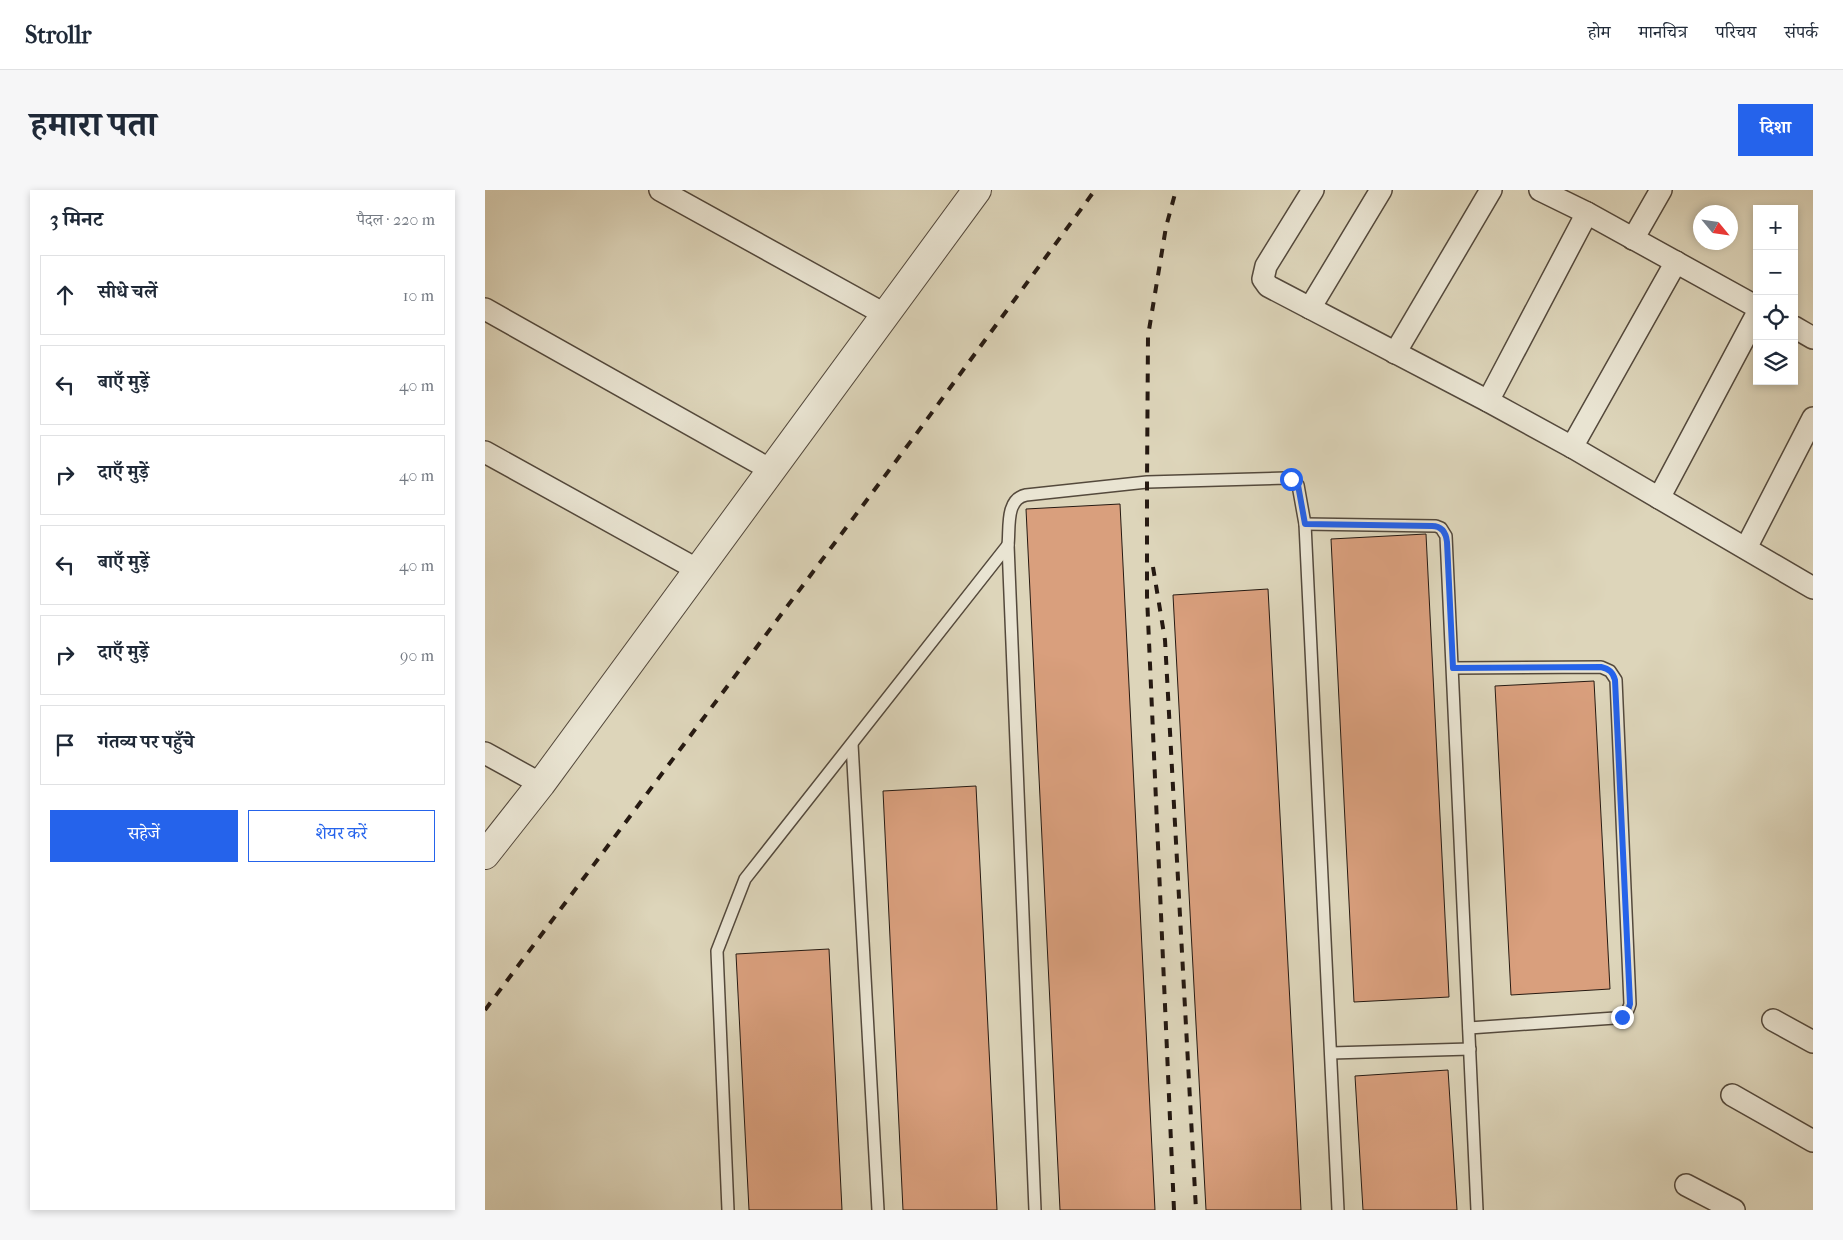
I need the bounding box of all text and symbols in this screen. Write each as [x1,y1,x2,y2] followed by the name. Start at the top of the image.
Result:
[25,21,92,49] text: Strollr
[1588,22,1611,43] text: होम
[1639,22,1687,43] text: मानचित्र
[1715,22,1756,43] text: परिचय
[1784,22,1818,43] text: संपर्क
[30,104,157,145] text: हमारा पता
[1738,104,1813,156] button: दिशा
[1693,205,1738,250] north arrow
[1753,205,1798,385] map controls
[1753,205,1798,250] button: +
[50,207,103,231] text: 3 मिनट
[357,210,435,229] text: पैदल · 220 m
[1753,250,1798,295] button: −
[51,281,79,309] icon: ahead
[98,281,157,303] text: सीधे चलें
[403,286,434,305] text: 10 m
[1753,295,1798,340] button: locate
[1753,340,1798,385] button: layers
[51,371,79,399] icon: left
[98,371,149,393] text: बाएँ मुड़ें
[399,376,434,395] text: 40 m
[51,461,79,489] icon: right
[98,461,149,483] text: दाएँ मुड़ें
[399,466,434,485] text: 40 m
[1280,468,1303,491] route start
[51,551,79,579] icon: left
[98,551,149,573] text: बाएँ मुड़ें
[399,556,434,575] text: 40 m
[51,641,79,669] icon: right
[98,641,149,663] text: दाएँ मुड़ें
[400,646,434,665] text: 90 m
[51,731,79,759] icon: arrive
[98,731,194,753] text: गंतव्य पर पहुँचे
[50,810,238,862] button: सहेजें
[248,810,435,862] button: शेयर करें
[1611,1006,1634,1029] route end

